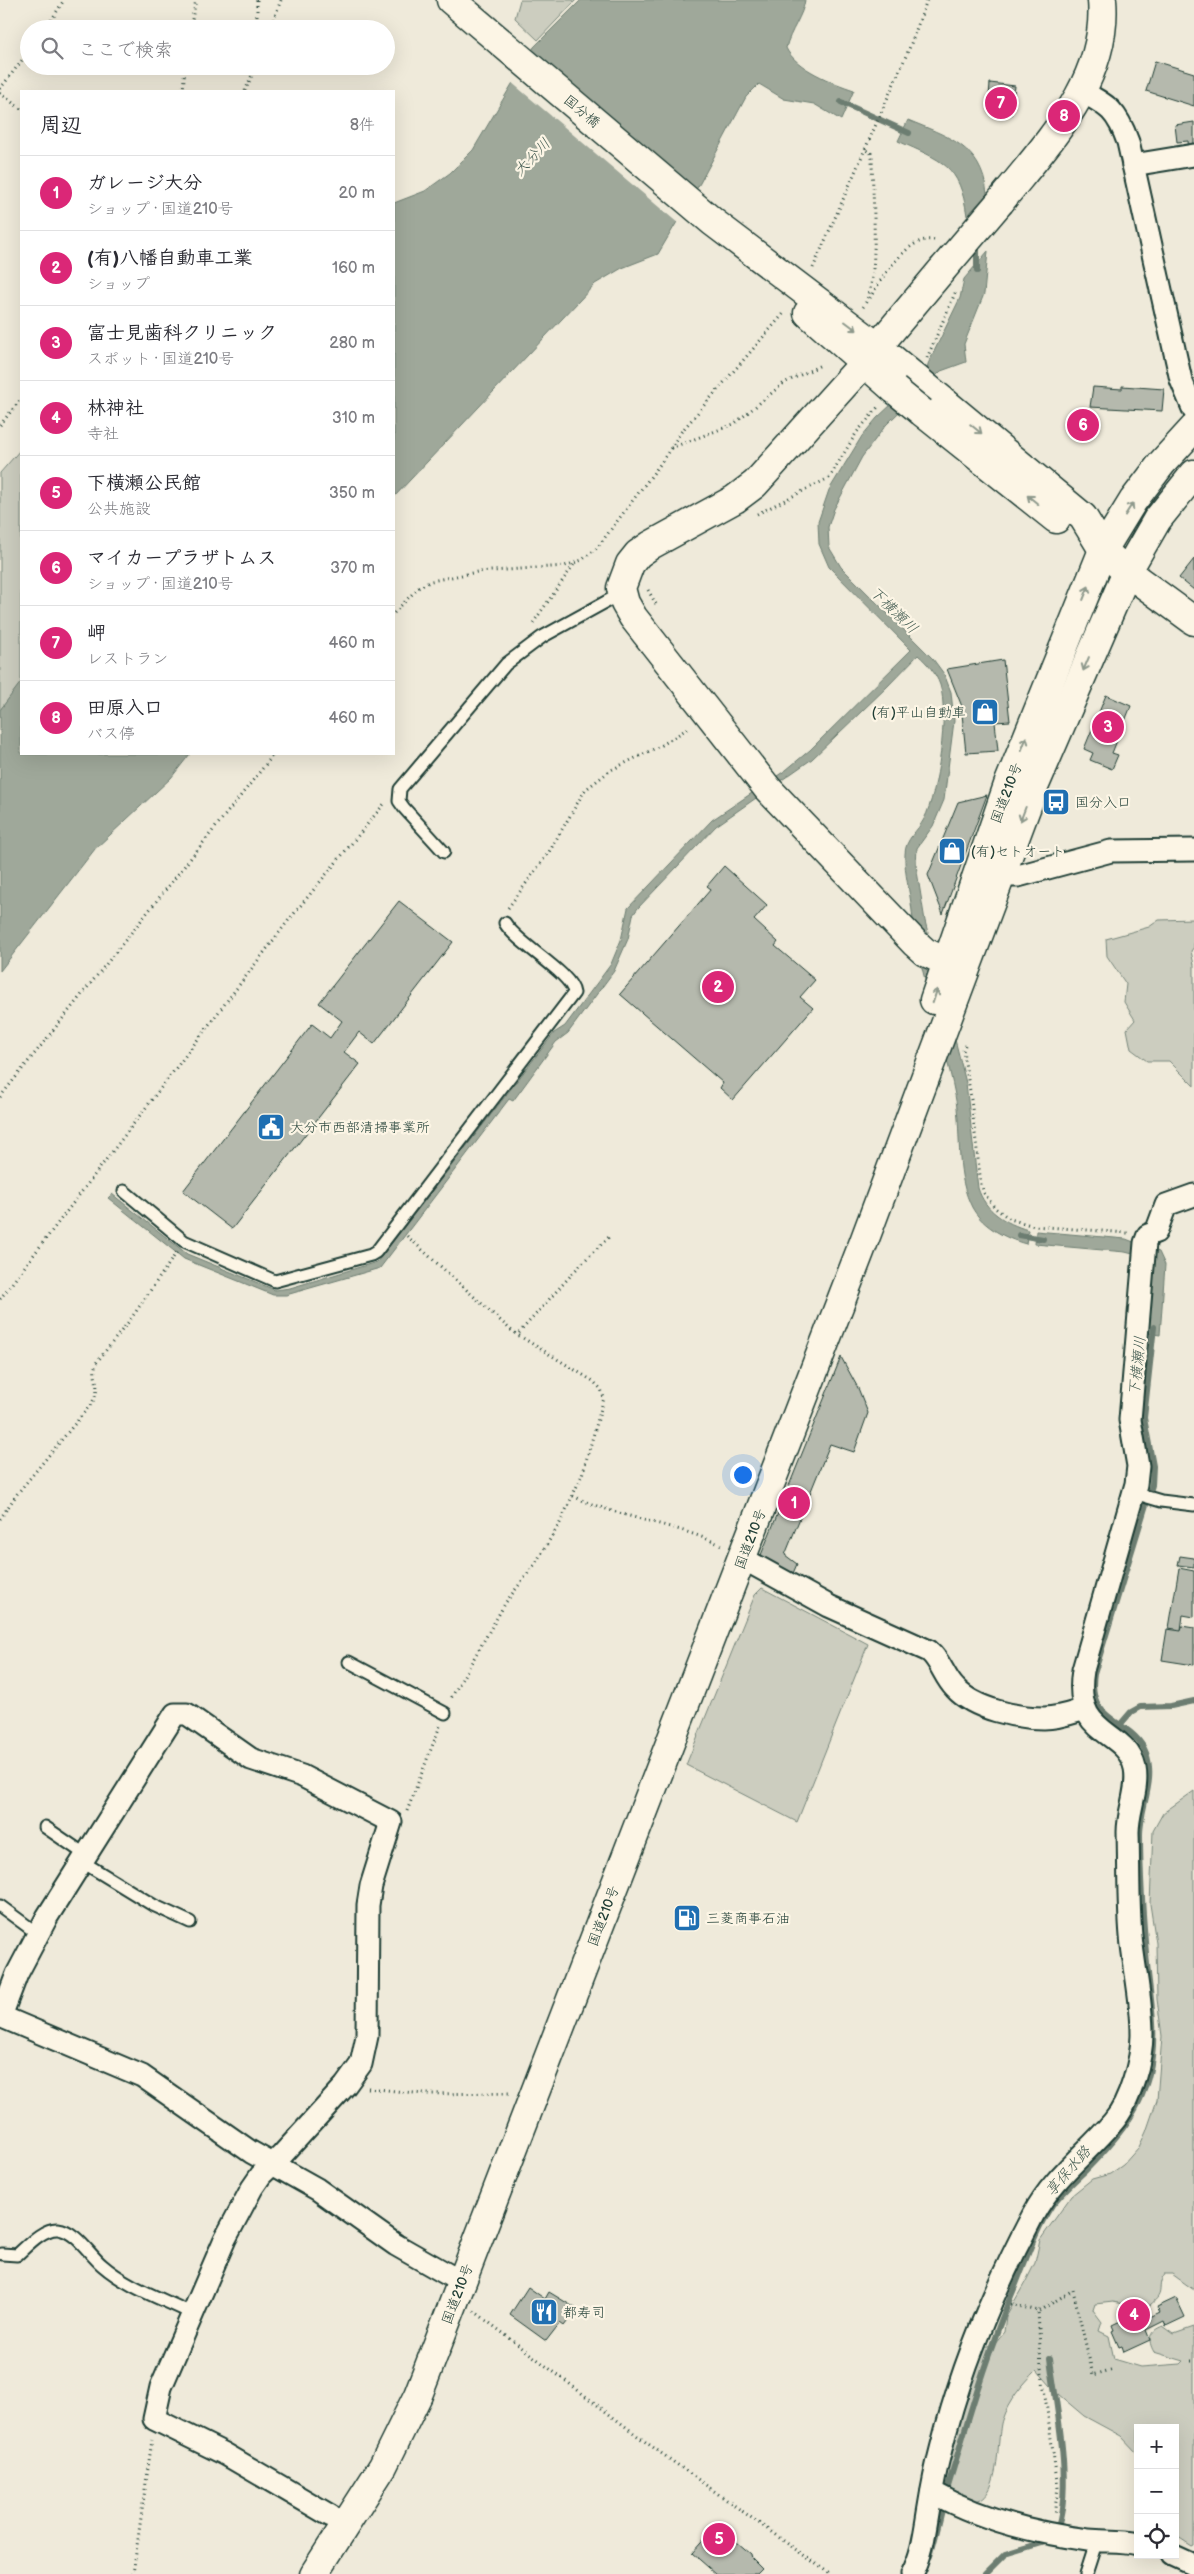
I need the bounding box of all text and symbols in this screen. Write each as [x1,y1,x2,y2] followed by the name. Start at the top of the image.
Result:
[20,20,395,75] search box
[38,34,66,62] icon: search
[78,39,173,62] text: ここで検索
[985,84,1017,122] pin: 7
[560,91,603,131] street label: 国分橋
[1048,97,1080,135] pin: 8
[40,113,82,138] text: 周辺
[350,116,375,135] text: 8件
[510,135,555,180] water label: 大分川
[87,172,202,195] text: ガレージ大分
[53,184,59,203] text: 1
[339,184,375,203] text: 20 m
[87,200,234,219] text: ショップ · 国道210号
[87,247,252,270] text: (有)八幡自動車工業
[51,259,61,278] text: 2
[332,259,375,278] text: 160 m
[87,275,150,294] text: ショップ
[844,321,858,331] one-way arrow
[87,322,277,345] text: 富士見歯科クリニック
[51,334,61,353] text: 3
[329,334,375,353] text: 280 m
[87,350,234,369] text: スポット · 国道210号
[87,397,144,420] text: 林神社
[1067,406,1099,444] pin: 6
[51,409,61,428] text: 4
[332,409,375,428] text: 310 m
[969,423,982,434] one-way arrow
[87,425,119,444] text: 寺社
[87,472,201,495] text: 下横瀬公民館
[51,484,61,503] text: 5
[329,484,375,503] text: 350 m
[1026,495,1039,506] one-way arrow
[87,500,151,519] text: 公共施設
[1124,502,1134,516] one-way arrow
[87,547,276,570] text: マイカープラザトムス
[51,559,61,578] text: 6
[330,559,375,578] text: 370 m
[87,575,234,594] text: ショップ · 国道210号
[865,583,922,638] water label: 下横瀬川
[1082,586,1091,602] one-way arrow
[87,622,106,645] text: 岬
[52,634,60,653] text: 7
[329,634,375,653] text: 460 m
[87,650,168,669] text: レストラン
[1080,656,1090,671] one-way arrow
[87,697,163,720] text: 田原入口
[970,697,1000,727] shop icon: (有)平山自動車
[872,704,966,721] place label: (有)平山自動車
[1092,708,1124,746] pin: 3
[51,709,61,728] text: 8
[329,709,375,728] text: 460 m
[87,725,135,744] text: バス停
[1020,737,1029,752] one-way arrow
[987,760,1026,826] street label: 国道210号
[1041,787,1071,817] bus stop icon: 国分入口
[1075,794,1131,811] place label: 国分入口
[1018,806,1027,821] one-way arrow
[937,836,967,866] shop icon: (有)セトオート
[971,843,1065,860] place label: (有)セトオート
[702,968,734,1006] pin: 2
[931,988,941,1004] one-way arrow
[256,1112,286,1142] public building icon: 大分市西部清掃事業所
[290,1119,430,1136] place label: 大分市西部清掃事業所
[1125,1335,1150,1397] water label: 下横瀬川
[730,1462,756,1488] your location
[778,1484,810,1522] pin: 1
[731,1506,770,1572] street label: 国道210号
[584,1883,623,1949] street label: 国道210号
[672,1903,702,1933] fuel station icon: 三菱商事石油
[706,1910,790,1927] place label: 三菱商事石油
[1042,2142,1096,2200] water label: 享保水路
[438,2261,477,2327] street label: 国道210号
[1118,2296,1150,2334] pin: 4
[529,2297,559,2327] restaurant icon: 都寿司
[563,2304,605,2321] place label: 都寿司
[1134,2424,1179,2559] map controls
[1134,2424,1179,2469] button: +
[1134,2469,1179,2514] button: −
[1134,2514,1179,2559] button: locate
[703,2520,735,2558] pin: 5

